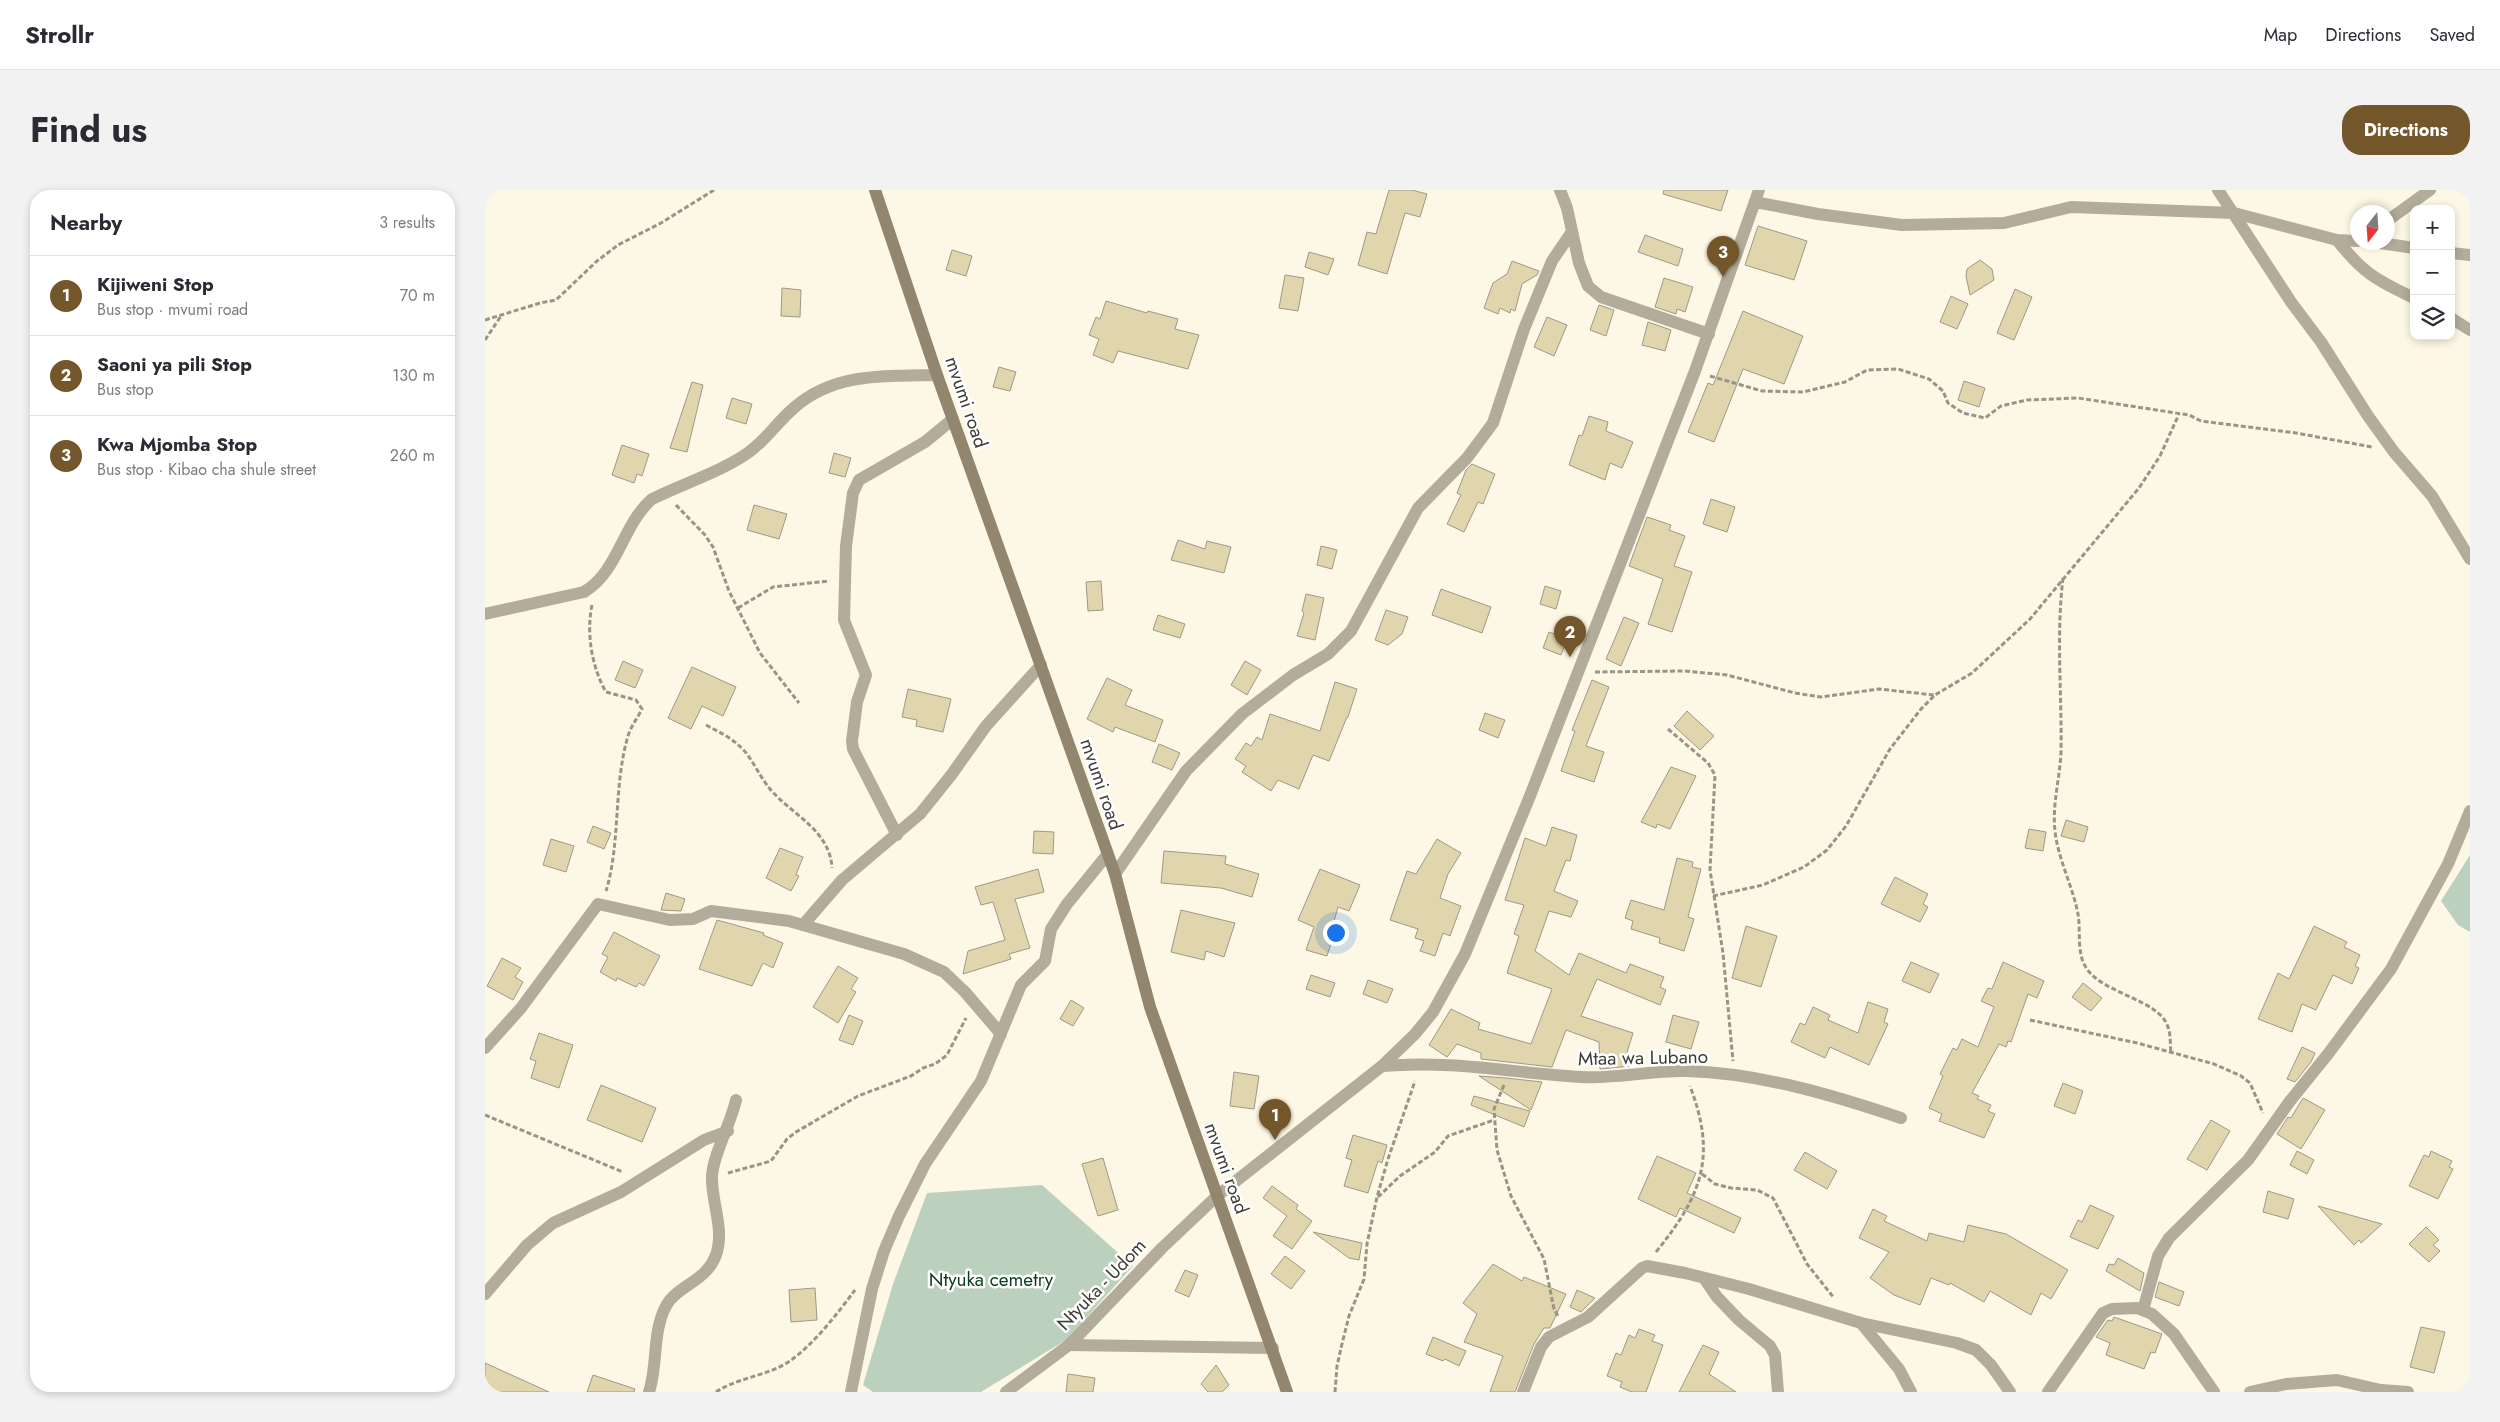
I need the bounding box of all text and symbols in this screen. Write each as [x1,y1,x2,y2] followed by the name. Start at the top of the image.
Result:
[25,17,94,52] text: Strollr
[2264,22,2297,48] text: Map
[2325,22,2401,48] text: Directions
[2429,22,2475,48] text: Saved
[30,105,147,155] text: Find us
[2342,105,2470,155] button: Directions
[2350,205,2395,250] north arrow
[2410,205,2455,340] map controls
[2410,205,2455,250] button: +
[50,208,122,238] text: Nearby
[379,211,435,234] text: 3 results
[1707,236,1739,277] pin: 3
[2410,250,2455,295] button: −
[97,271,214,298] text: Kijiweni Stop
[62,284,70,307] text: 1
[400,284,435,307] text: 70 m
[2410,295,2455,340] button: layers
[97,298,248,321] text: Bus stop · mvumi road
[97,351,252,378] text: Saoni ya pili Stop
[938,353,995,452] street label: mvumi road
[61,364,71,387] text: 2
[392,364,435,387] text: 130 m
[97,378,154,401] text: Bus stop
[97,431,257,458] text: Kwa Mjomba Stop
[61,444,71,467] text: 3
[390,444,435,467] text: 260 m
[97,458,316,481] text: Bus stop · Kibao cha shule street
[1554,616,1586,657] pin: 2
[1073,735,1130,834] street label: mvumi road
[1323,920,1349,946] your location
[1578,1043,1708,1072] street label: Mtaa wa Lubano
[1259,1099,1291,1140] pin: 1
[1198,1119,1255,1217] street label: mvumi road
[1051,1232,1152,1336] street label: Ntyuka - Udom
[929,1266,1054,1293] park label: Ntyuka cemetry

